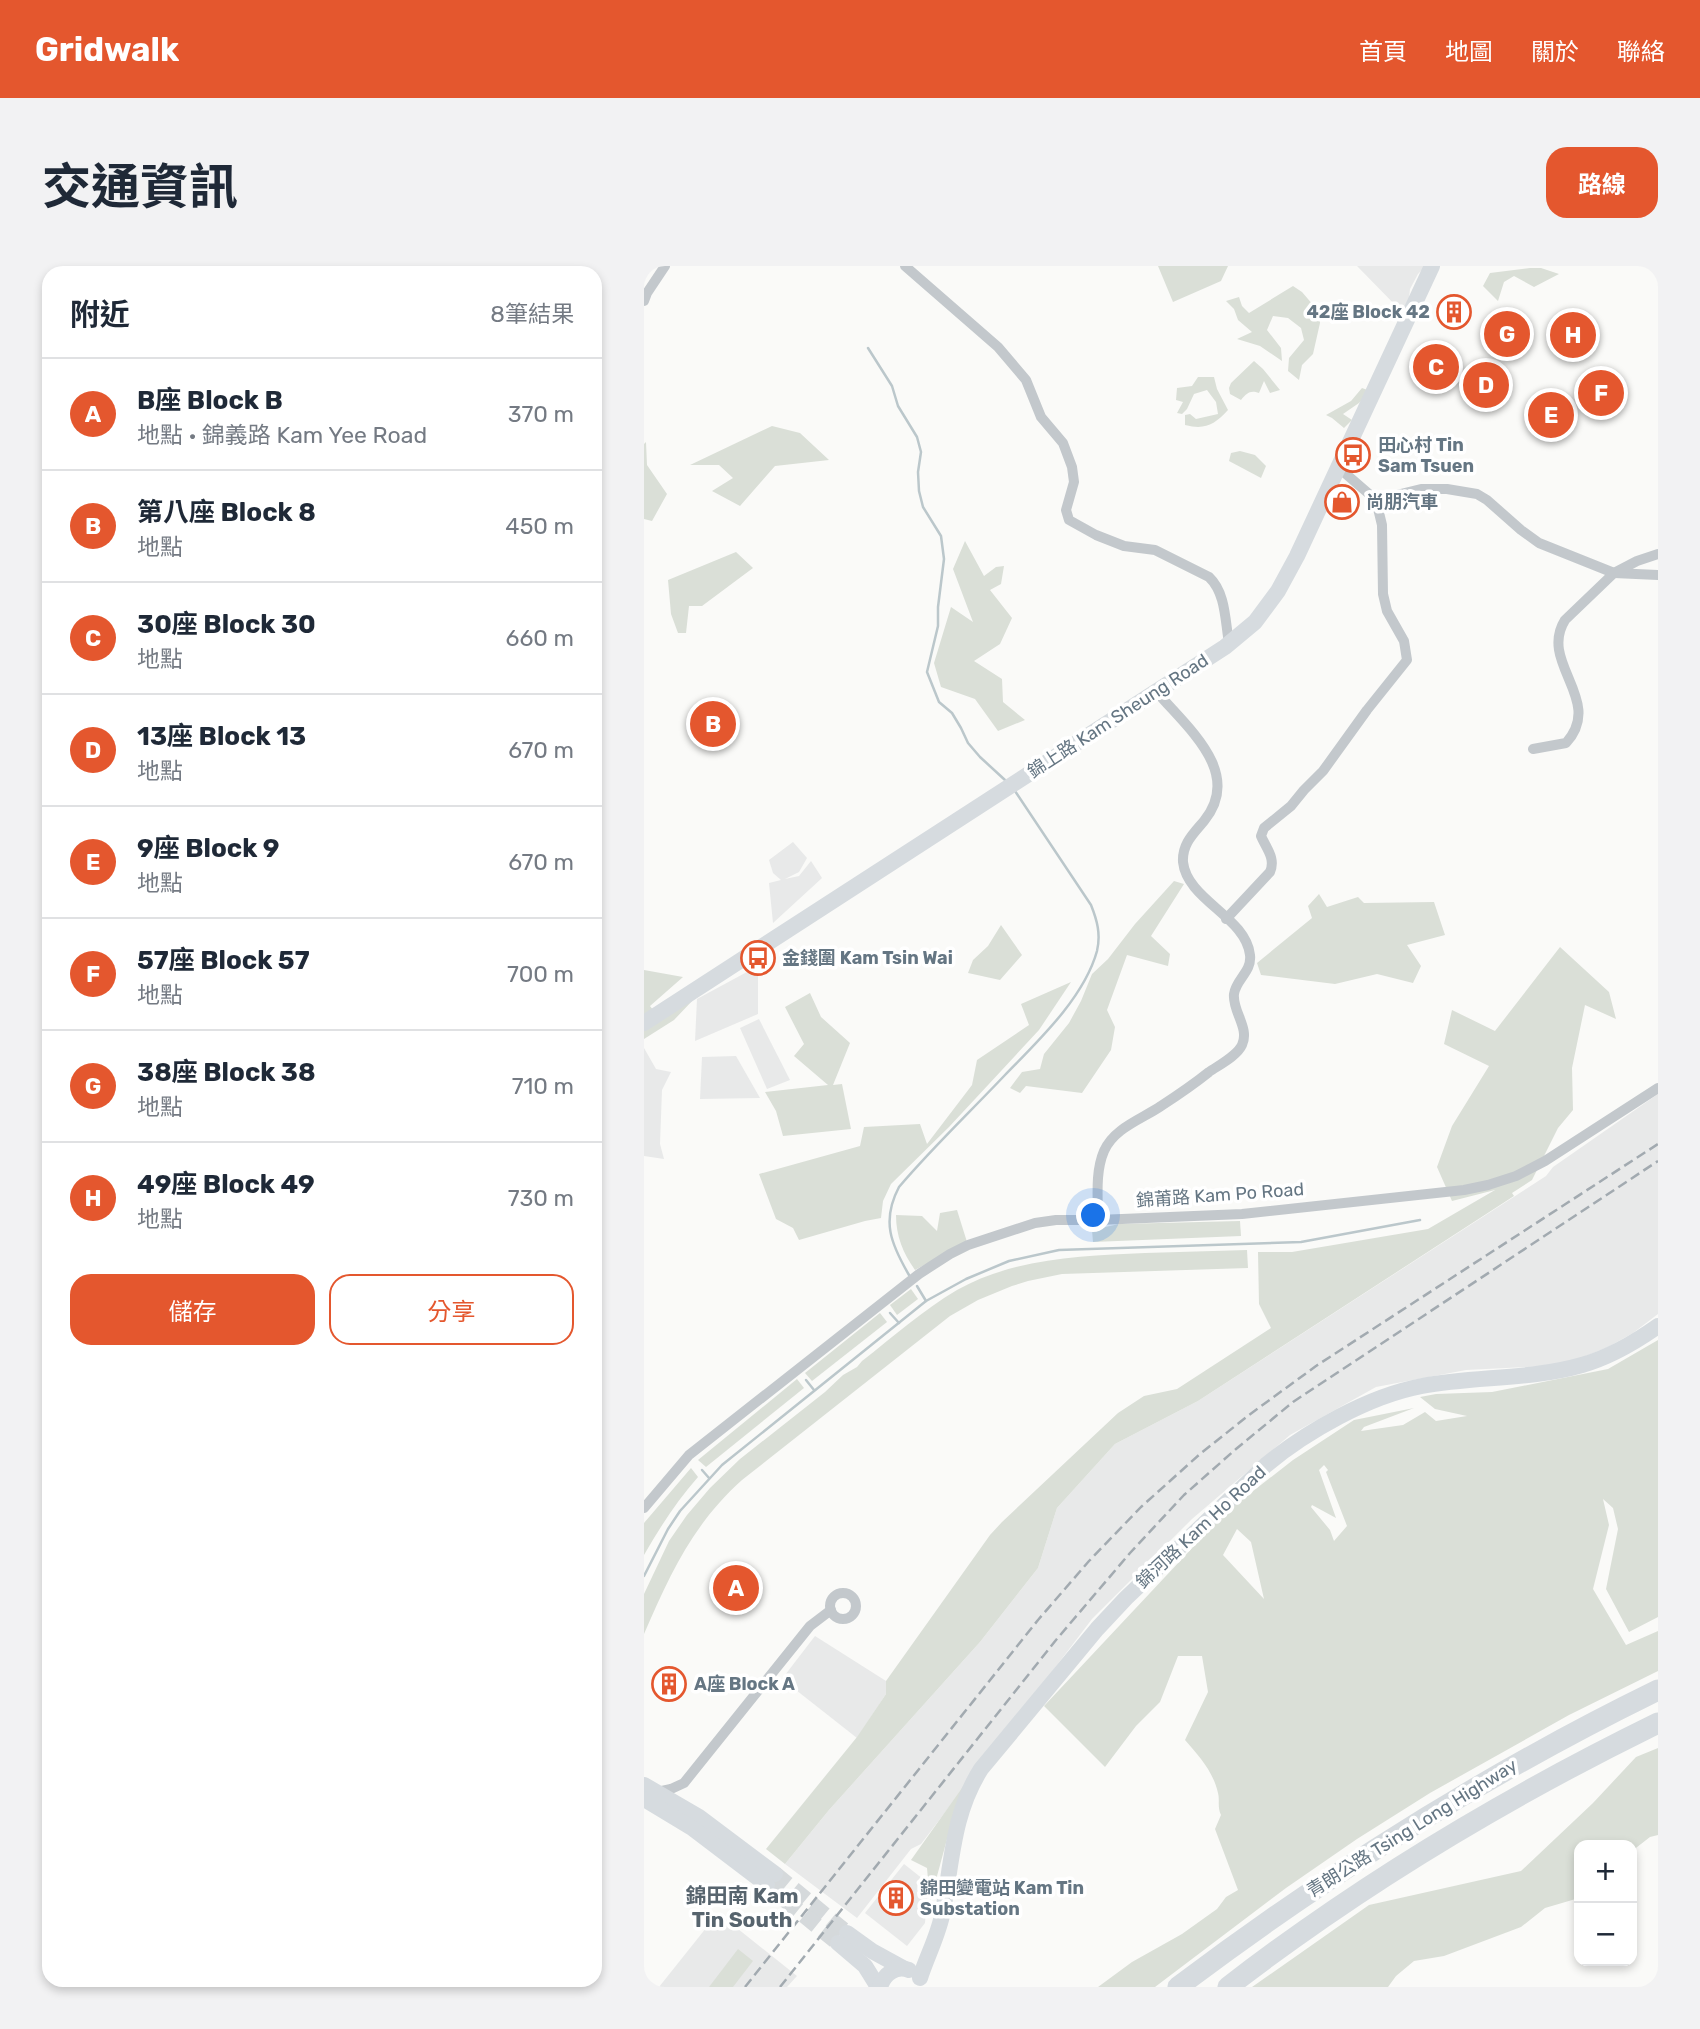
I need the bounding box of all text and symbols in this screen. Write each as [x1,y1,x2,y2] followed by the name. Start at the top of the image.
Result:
[35,30,179,69] text: Gridwalk
[1359,38,1407,66] text: 首頁
[1445,38,1493,66] text: 地圖
[1531,38,1579,66] text: 關於
[1617,38,1665,66] text: 聯絡
[1546,147,1658,218] button: 路線
[42,158,238,216] text: 交通資訊
[1435,293,1473,331] building icon: 42座 Block 42
[70,297,130,333] text: 附近
[490,300,574,328] text: 8筆結果
[1306,301,1430,323] place label: 42座 Block 42
[1484,308,1530,360] pin: G
[1550,309,1596,361] pin: H
[1413,341,1459,393] pin: C
[1463,359,1509,411] pin: D
[1578,367,1624,419] pin: F
[137,385,283,416] text: B座 Block B
[1528,389,1574,441] pin: E
[85,400,101,428] text: A
[508,400,574,428] text: 370 m
[137,421,427,449] text: 地點 · 錦義路 Kam Yee Road
[1378,434,1474,477] place label: 田心村 Tin Sam Tsuen
[1334,436,1372,474] bus stop icon: 田心村 Tin Sam Tsuen
[1323,483,1361,521] shop icon: 尚朋汽車
[1366,491,1438,513] place label: 尚朋汽車
[137,497,316,528] text: 第八座 Block 8
[85,512,101,540] text: B
[505,512,574,540] text: 450 m
[137,533,183,561] text: 地點
[137,609,316,640] text: 30座 Block 30
[85,624,101,652] text: C
[506,624,574,652] text: 660 m
[137,645,183,673] text: 地點
[1023,649,1213,783] street label: 錦上路 Kam Sheung Road
[690,698,736,750] pin: B
[137,721,306,752] text: 13座 Block 13
[85,736,101,764] text: D
[508,736,574,764] text: 670 m
[137,757,183,785] text: 地點
[137,833,279,864] text: 9座 Block 9
[86,848,100,876] text: E
[508,848,574,876] text: 670 m
[137,869,183,897] text: 地點
[739,939,777,977] bus stop icon: 金錢圍 Kam Tsin Wai
[137,945,310,976] text: 57座 Block 57
[782,947,953,969] place label: 金錢圍 Kam Tsin Wai
[86,960,100,988] text: F
[507,960,574,988] text: 700 m
[137,981,183,1009] text: 地點
[137,1057,316,1088] text: 38座 Block 38
[85,1072,101,1100] text: G
[512,1072,574,1100] text: 710 m
[137,1093,183,1121] text: 地點
[137,1169,315,1200] text: 49座 Block 49
[1135,1178,1305,1212] street label: 錦莆路 Kam Po Road
[84,1184,102,1212] text: H
[508,1184,574,1212] text: 730 m
[1076,1198,1110,1232] your location
[137,1205,183,1233] text: 地點
[70,1274,315,1345] button: 儲存
[329,1274,574,1345] button: 分享
[1131,1461,1271,1593] street label: 錦河路 Kam Ho Road
[713,1562,759,1614] pin: A
[650,1665,688,1703] building icon: A座 Block A
[694,1673,795,1695] place label: A座 Block A
[1303,1754,1521,1902] street label: 青朗公路 Tsing Long Highway
[1574,1840,1637,1966] map controls
[1574,1840,1637,1903] button: +
[920,1877,1084,1920] place label: 錦田變電站 Kam Tin Substation
[877,1879,915,1917] building icon: 錦田變電站 Kam Tin Substation
[686,1883,798,1932] district label: 錦田南 Kam Tin South
[1574,1903,1637,1966] button: −

